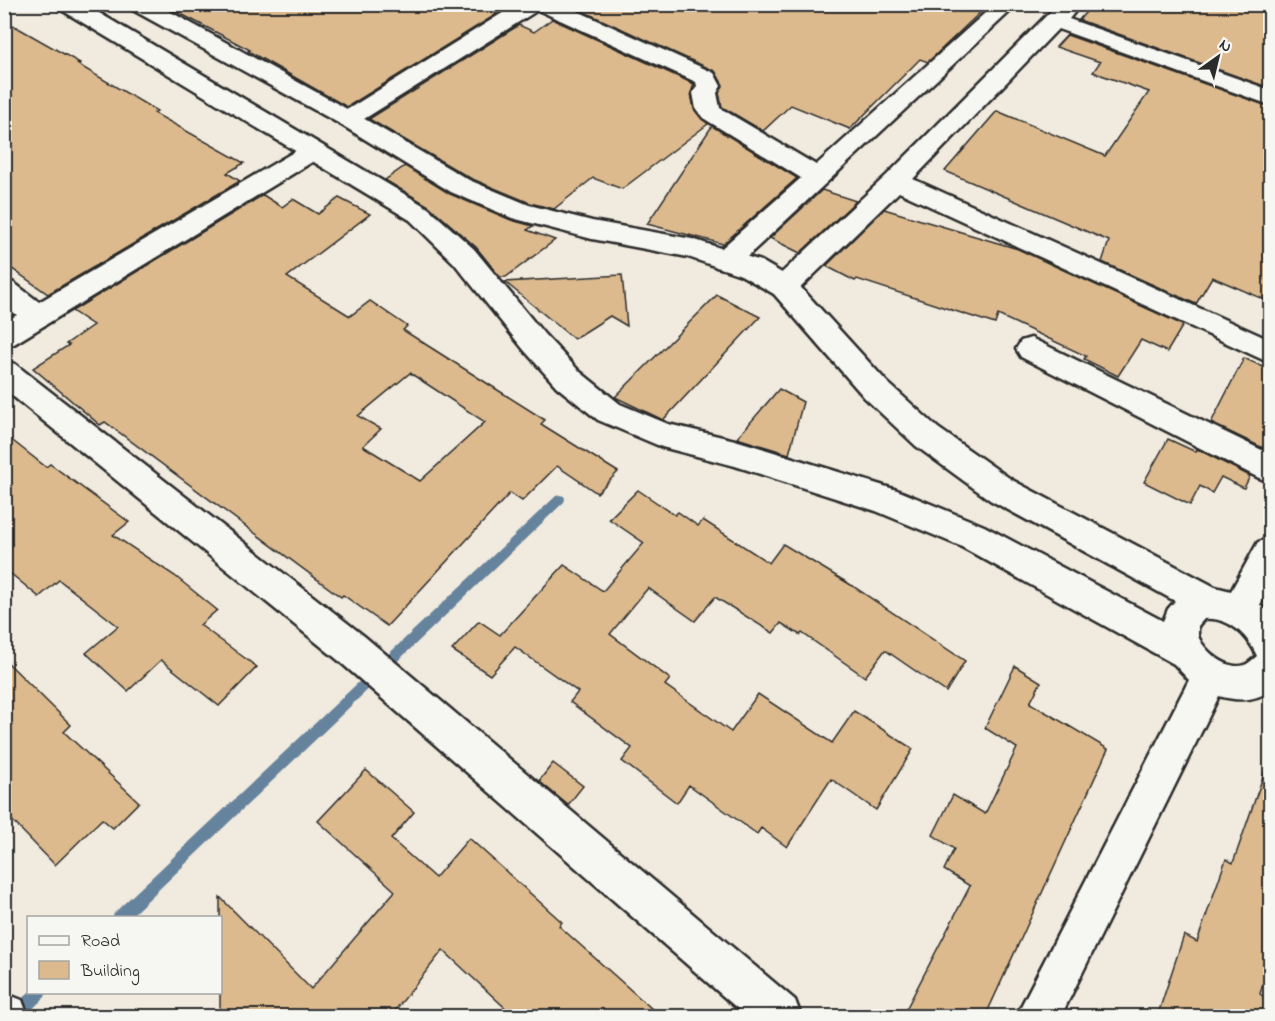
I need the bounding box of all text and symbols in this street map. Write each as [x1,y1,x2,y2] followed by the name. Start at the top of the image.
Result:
[1188,27,1248,87] north arrow
[1214,33,1237,59] text: N
[27,916,222,994] legend
[81,929,120,955] text: Road
[80,959,140,986] text: Building

